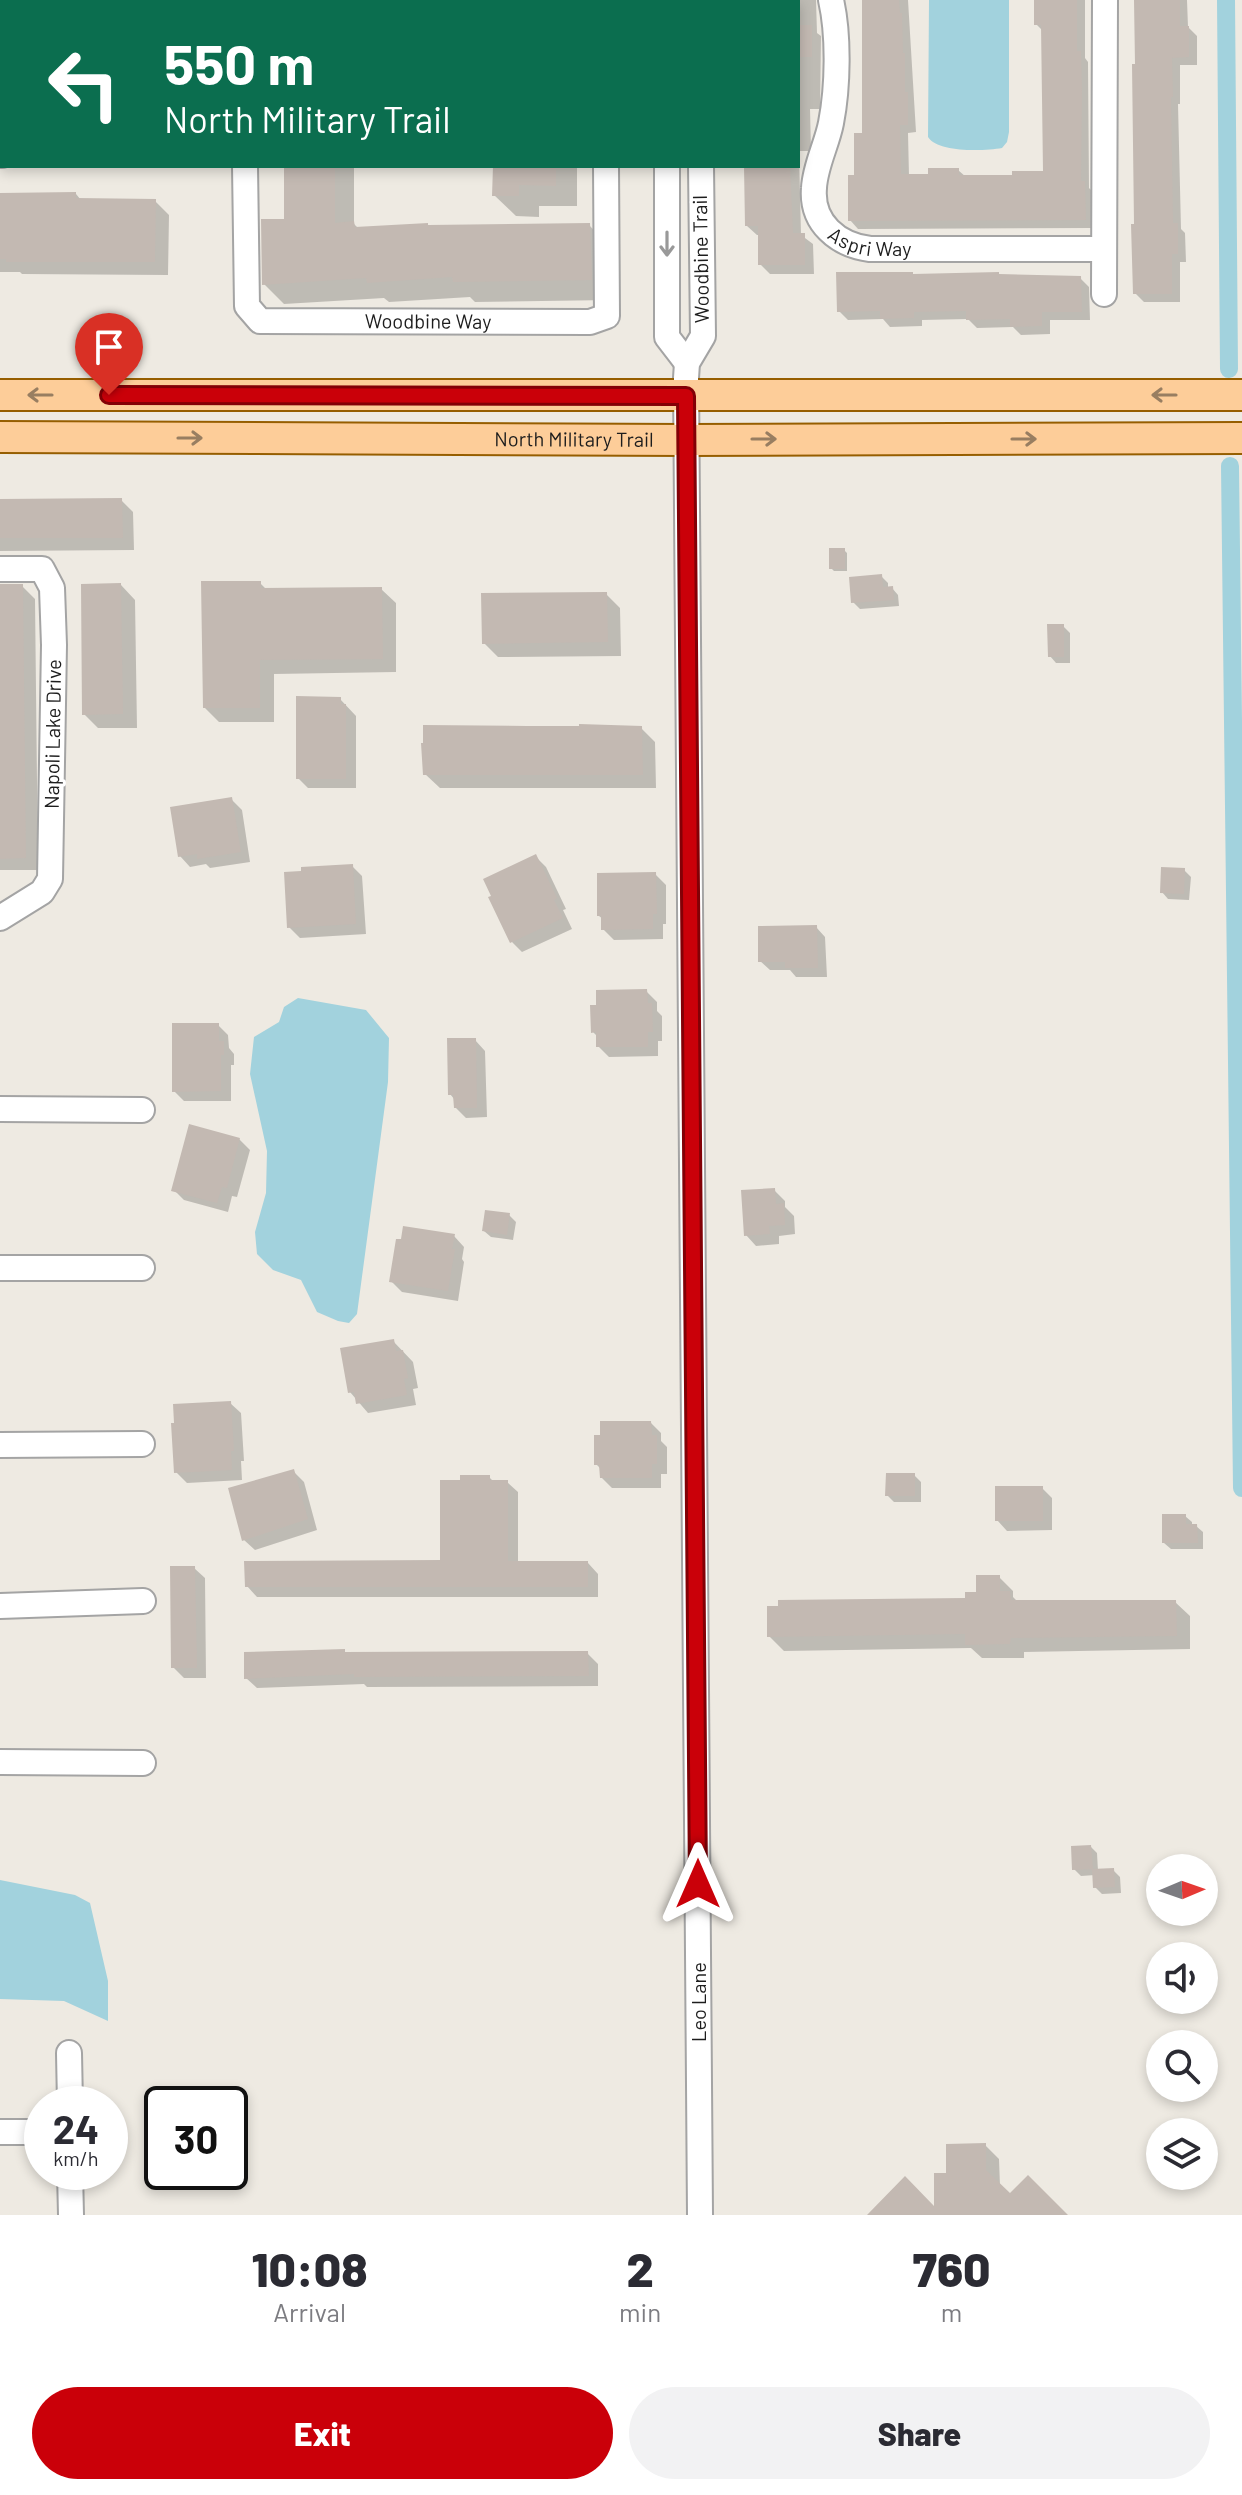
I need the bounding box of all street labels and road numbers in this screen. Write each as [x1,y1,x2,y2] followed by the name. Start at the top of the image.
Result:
[687,195,713,323] street label: Woodbine Trail
[824,222,911,260] street label: Aspri Way
[365,308,491,333] street label: Woodbine Way
[494,426,654,451] street label: North Military Trail
[39,659,65,809] street label: Napoli Lake Drive
[686,1962,710,2042] street label: Leo Lane

